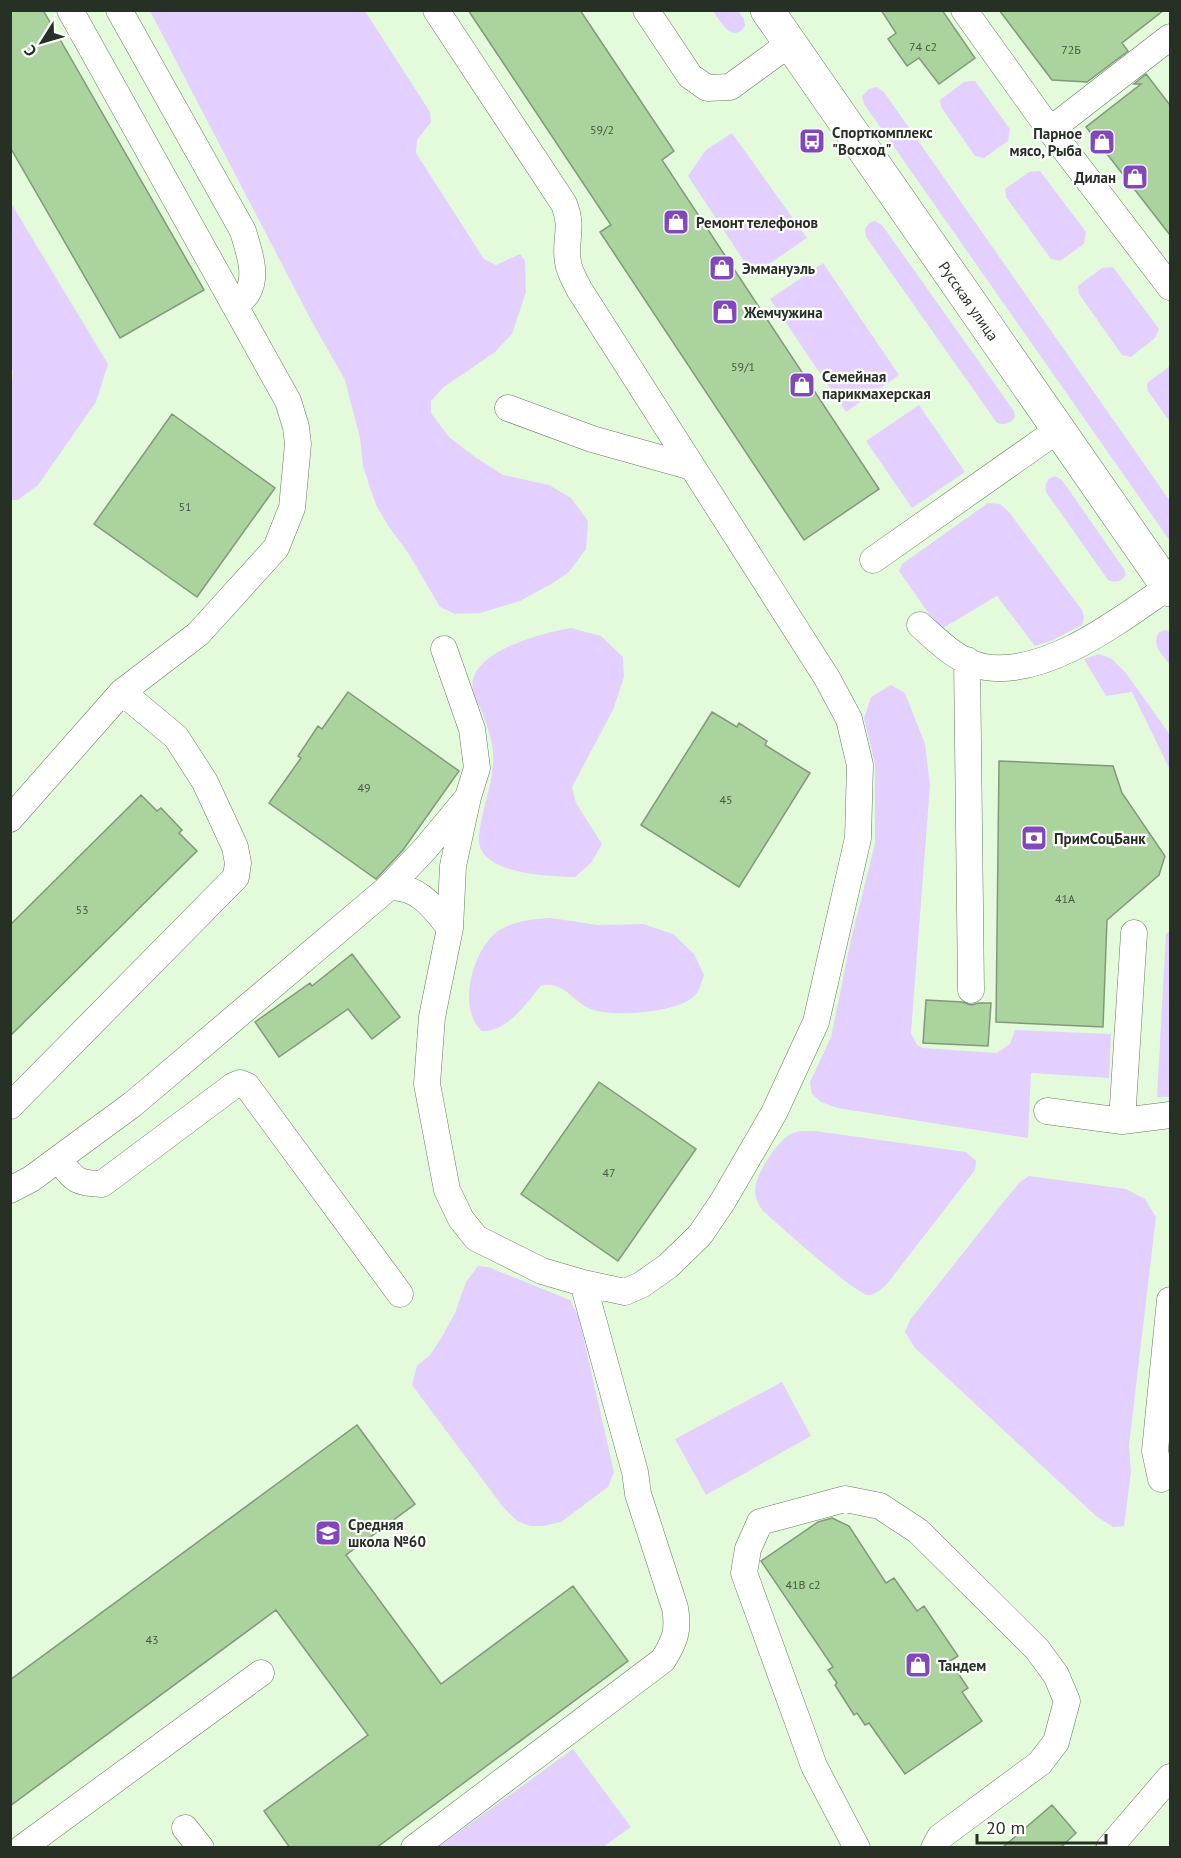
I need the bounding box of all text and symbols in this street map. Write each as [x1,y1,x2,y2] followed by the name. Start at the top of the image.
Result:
[12,12,72,72] north arrow
[909,39,937,54] house number: 74 с2
[19,41,41,61] text: С
[1061,42,1081,57] house number: 72Б
[590,122,614,137] house number: 59/2
[832,123,933,159] place label: Спорткомплекс "Восход"
[1010,124,1082,160] place label: Парное мясо, Рыба
[797,126,827,156] bus stop icon: Спорткомплекс "Восход"
[1087,127,1117,157] shop icon: Парное мясо, Рыба
[1120,162,1150,192] shop icon: Дилан
[1074,168,1116,187] place label: Дилан
[661,207,691,237] shop icon: Ремонт телефонов
[696,213,819,232] place label: Ремонт телефонов
[707,253,737,283] shop icon: Эммануэль
[935,257,1003,344] street label: Русская улица
[742,259,816,278] place label: Эммануэль
[710,297,740,327] shop icon: Жемчужина
[743,303,823,322] place label: Жемчужина
[731,359,755,374] house number: 59/1
[822,367,931,403] place label: Семейная парикмахерская
[787,370,817,400] shop icon: Семейная парикмахерская
[178,499,192,514] house number: 51
[357,780,371,795] house number: 49
[719,792,733,807] house number: 45
[1019,823,1049,853] bank icon: ПримСоцБанк
[1054,829,1146,848] place label: ПримСоцБанк
[1055,891,1075,906] house number: 41А
[75,902,89,917] house number: 53
[602,1165,616,1180] house number: 47
[348,1515,426,1551] place label: Средняя школа №60
[313,1518,343,1548] school or university icon: Средняя школа №60
[785,1577,821,1592] house number: 41В с2
[145,1632,159,1647] house number: 43
[903,1650,933,1680] shop icon: Тандем
[938,1656,986,1675] place label: Тандем
[977,1807,1106,1845] scale bar
[986,1816,1025,1839] text: 20 m

